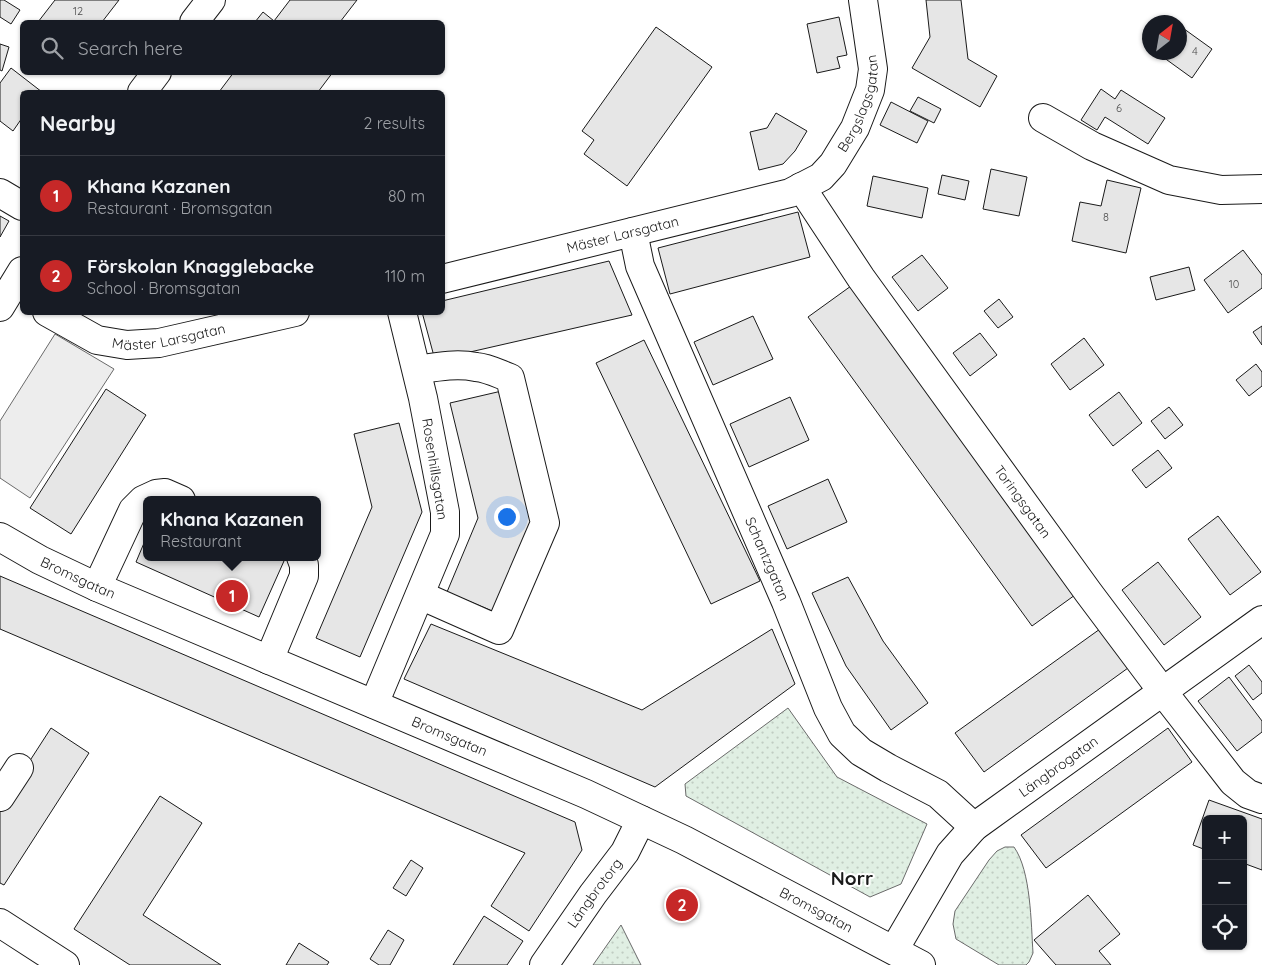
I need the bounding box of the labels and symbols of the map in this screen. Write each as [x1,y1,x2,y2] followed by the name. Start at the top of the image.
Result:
[73,4,83,18] house number: 12
[1142,15,1187,60] north arrow
[1192,44,1198,58] house number: 4
[833,54,882,155] street label: Bergslagsgatan
[1116,101,1122,115] house number: 6
[1103,210,1109,224] house number: 8
[565,212,680,257] street label: Mäster Larsgatan
[1229,277,1239,291] house number: 10
[111,319,227,354] street label: Mäster Larsgatan
[418,417,452,521] street label: Rosenhillsgatan
[990,462,1055,542] street label: Toringsgatan
[494,504,520,530] your location
[741,514,793,604] street label: Schantzgatan
[38,553,118,603] street label: Bromsgatan
[216,577,248,615] pin: 1
[409,712,490,760] street label: Bromsgatan
[1015,732,1101,801] street label: Längbrogatan
[563,855,626,931] street label: Längbrotorg
[831,866,873,890] district label: Norr
[776,883,856,936] street label: Bromsgatan
[666,886,698,924] pin: 2

